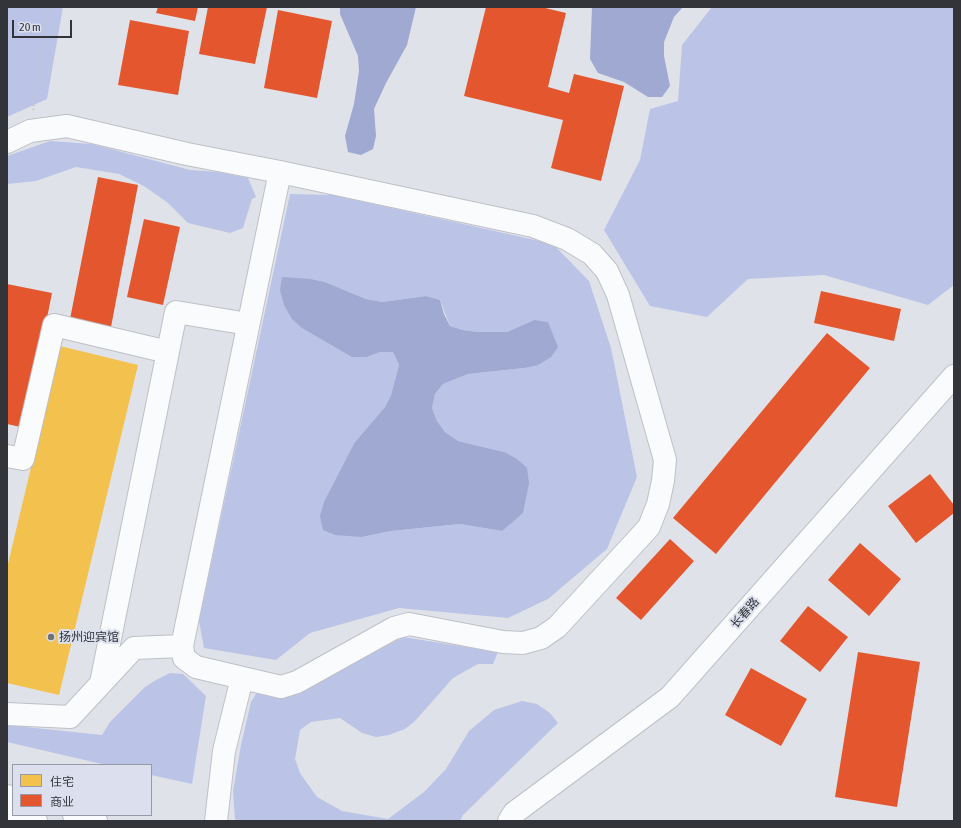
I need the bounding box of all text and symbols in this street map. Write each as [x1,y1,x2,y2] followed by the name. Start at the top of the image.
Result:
[14,12,74,38] scale bar
[19,20,41,34] text: 20 m
[728,595,762,631] street label: 长春路
[59,630,119,644] place label: 扬州迎宾馆
[46,632,56,642] marker: 扬州迎宾馆
[12,764,152,816] legend
[50,775,74,789] text: 住宅
[50,795,74,809] text: 商业

